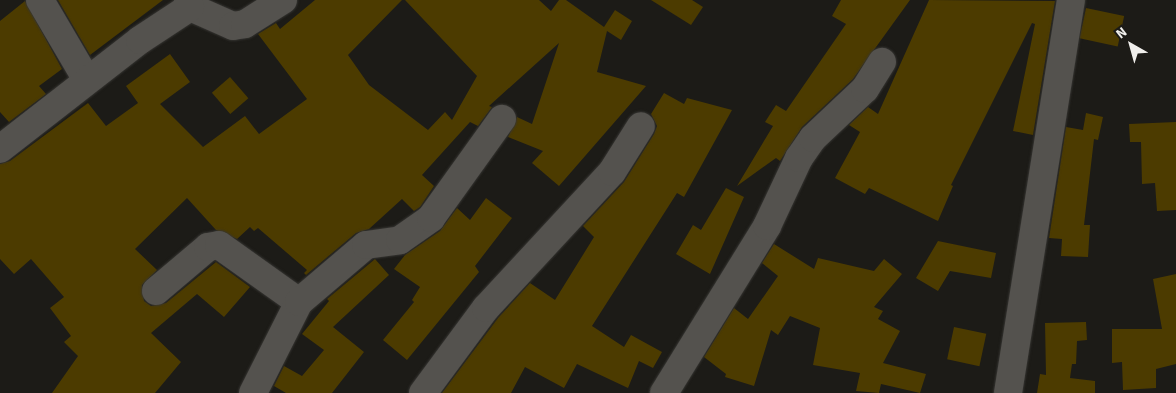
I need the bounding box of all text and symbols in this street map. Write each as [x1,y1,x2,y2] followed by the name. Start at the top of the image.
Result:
[1106,20,1156,70] north arrow
[1112,22,1132,44] text: N

